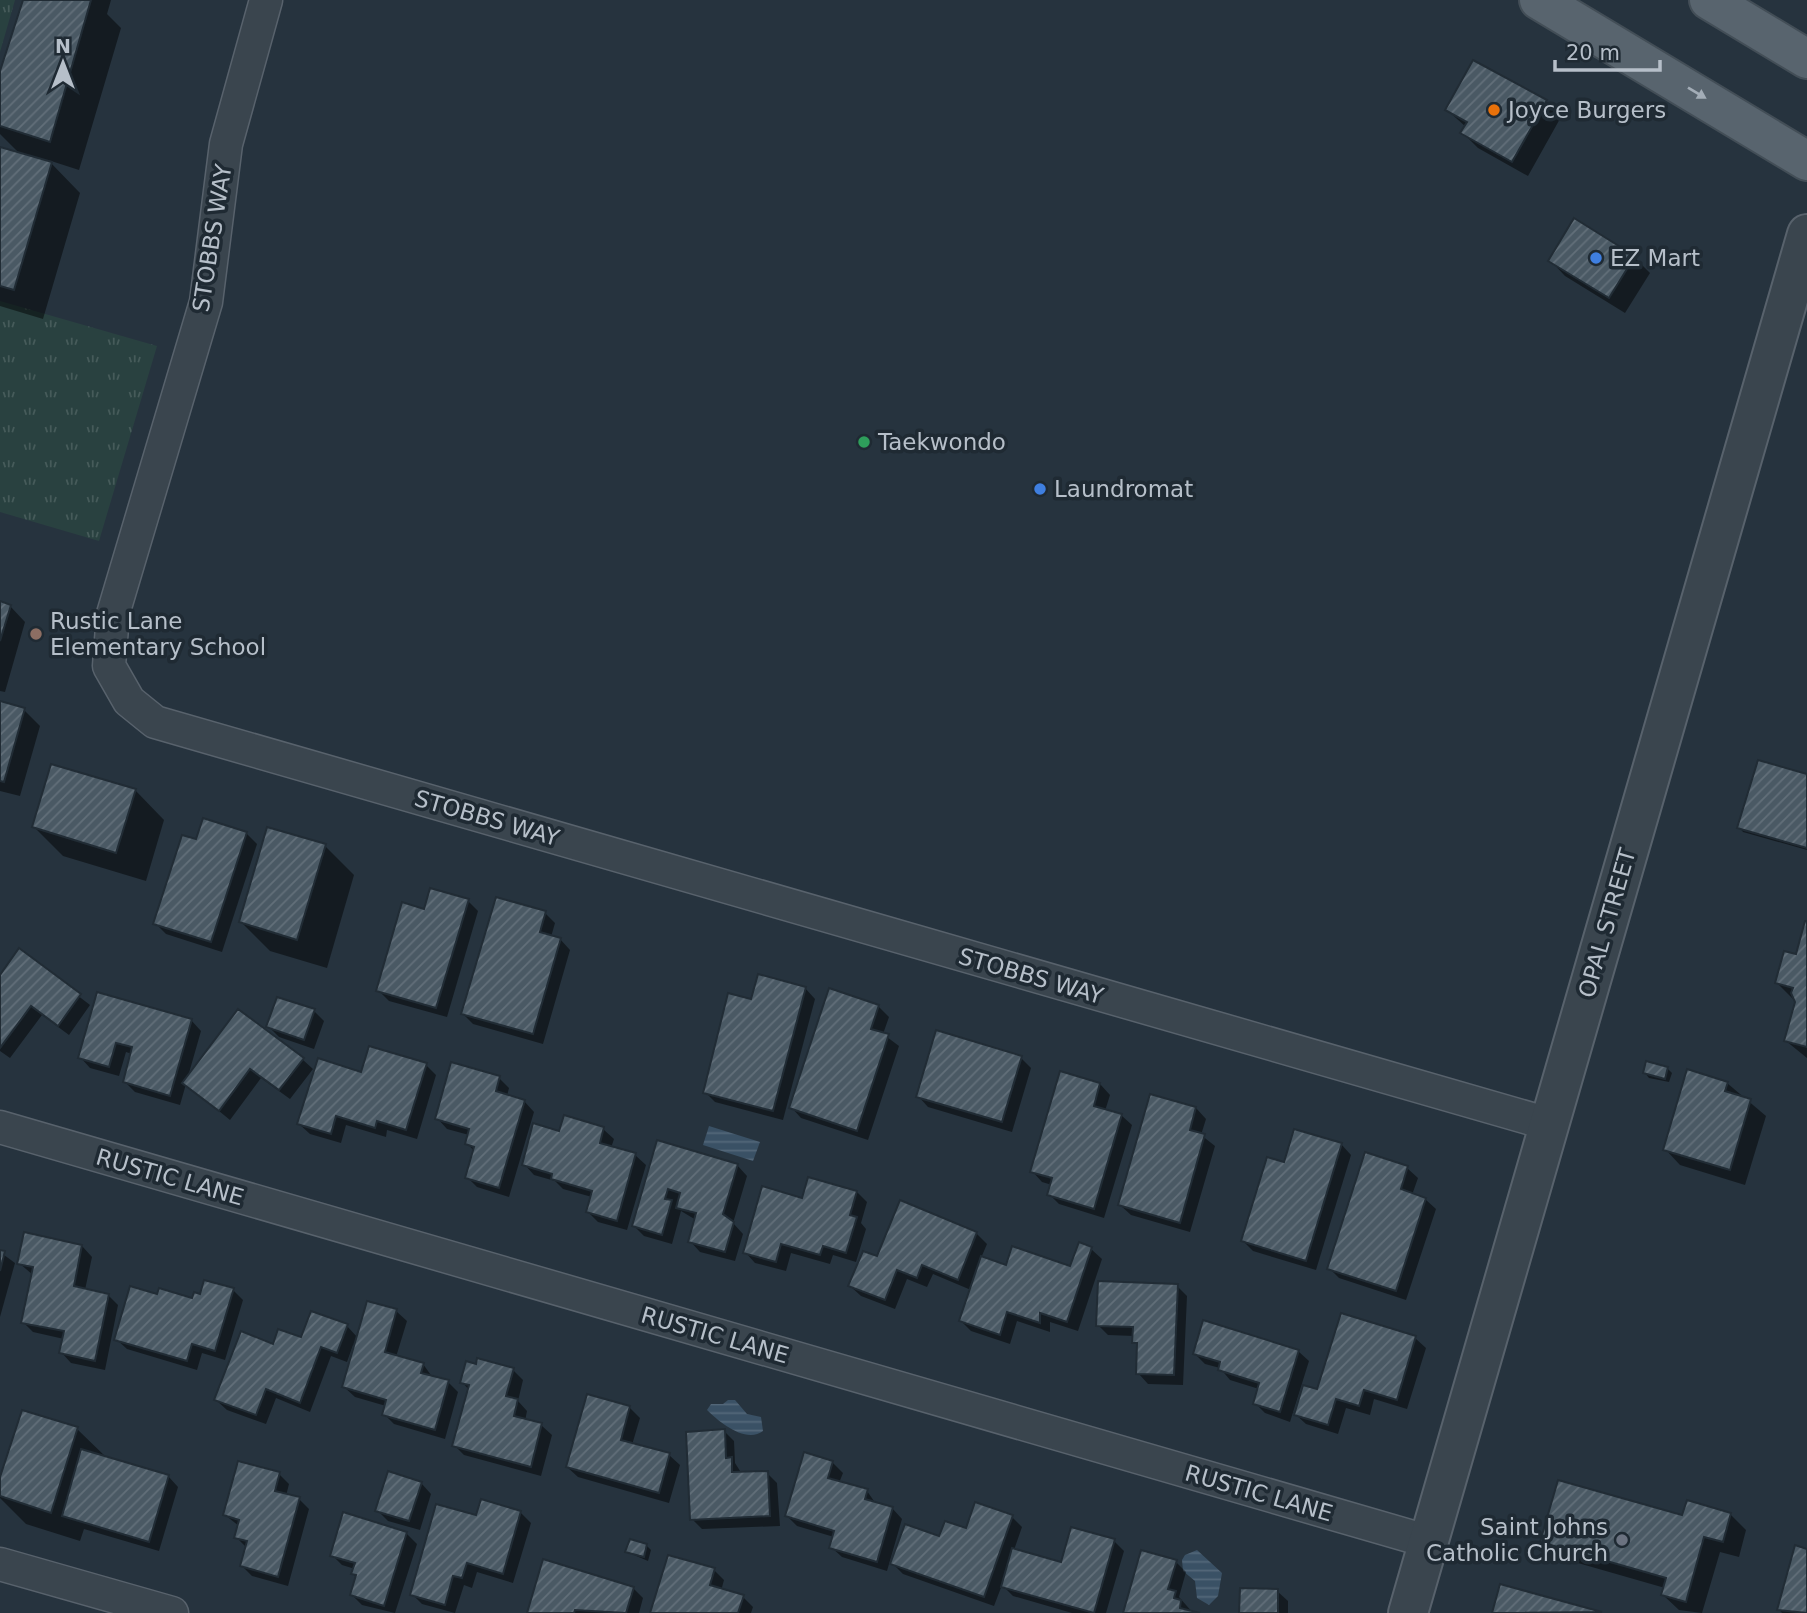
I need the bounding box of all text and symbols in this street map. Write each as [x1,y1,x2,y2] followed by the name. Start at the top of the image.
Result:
[28,28,98,98] north arrow
[1555,28,1660,72] scale bar
[55,35,71,57] text: N
[1566,41,1620,65] text: 20 m
[1687,87,1706,100] one-way arrow
[1506,97,1666,123] place label: Joyce Burgers
[1486,102,1502,118] marker: Joyce Burgers
[187,161,237,314] street label: STOBBS WAY
[1610,245,1700,271] place label: EZ Mart
[1588,250,1604,266] marker: EZ Mart
[877,429,1006,455] place label: Taekwondo
[856,434,872,450] marker: Taekwondo
[1054,476,1193,502] place label: Laundromat
[1032,481,1048,497] marker: Laundromat
[50,608,266,660] place label: Rustic Lane Elementary School
[28,626,44,642] marker: Rustic Lane Elementary School
[412,785,563,851] street label: STOBBS WAY
[1573,844,1641,1001] street label: OPAL STREET
[956,943,1107,1009] street label: STOBBS WAY
[93,1143,247,1211] street label: RUSTIC LANE
[638,1301,792,1369] street label: RUSTIC LANE
[1182,1459,1336,1527] street label: RUSTIC LANE
[1426,1514,1608,1566] place label: Saint Johns Catholic Church
[1614,1532,1630,1548] marker: Saint Johns Catholic Church

